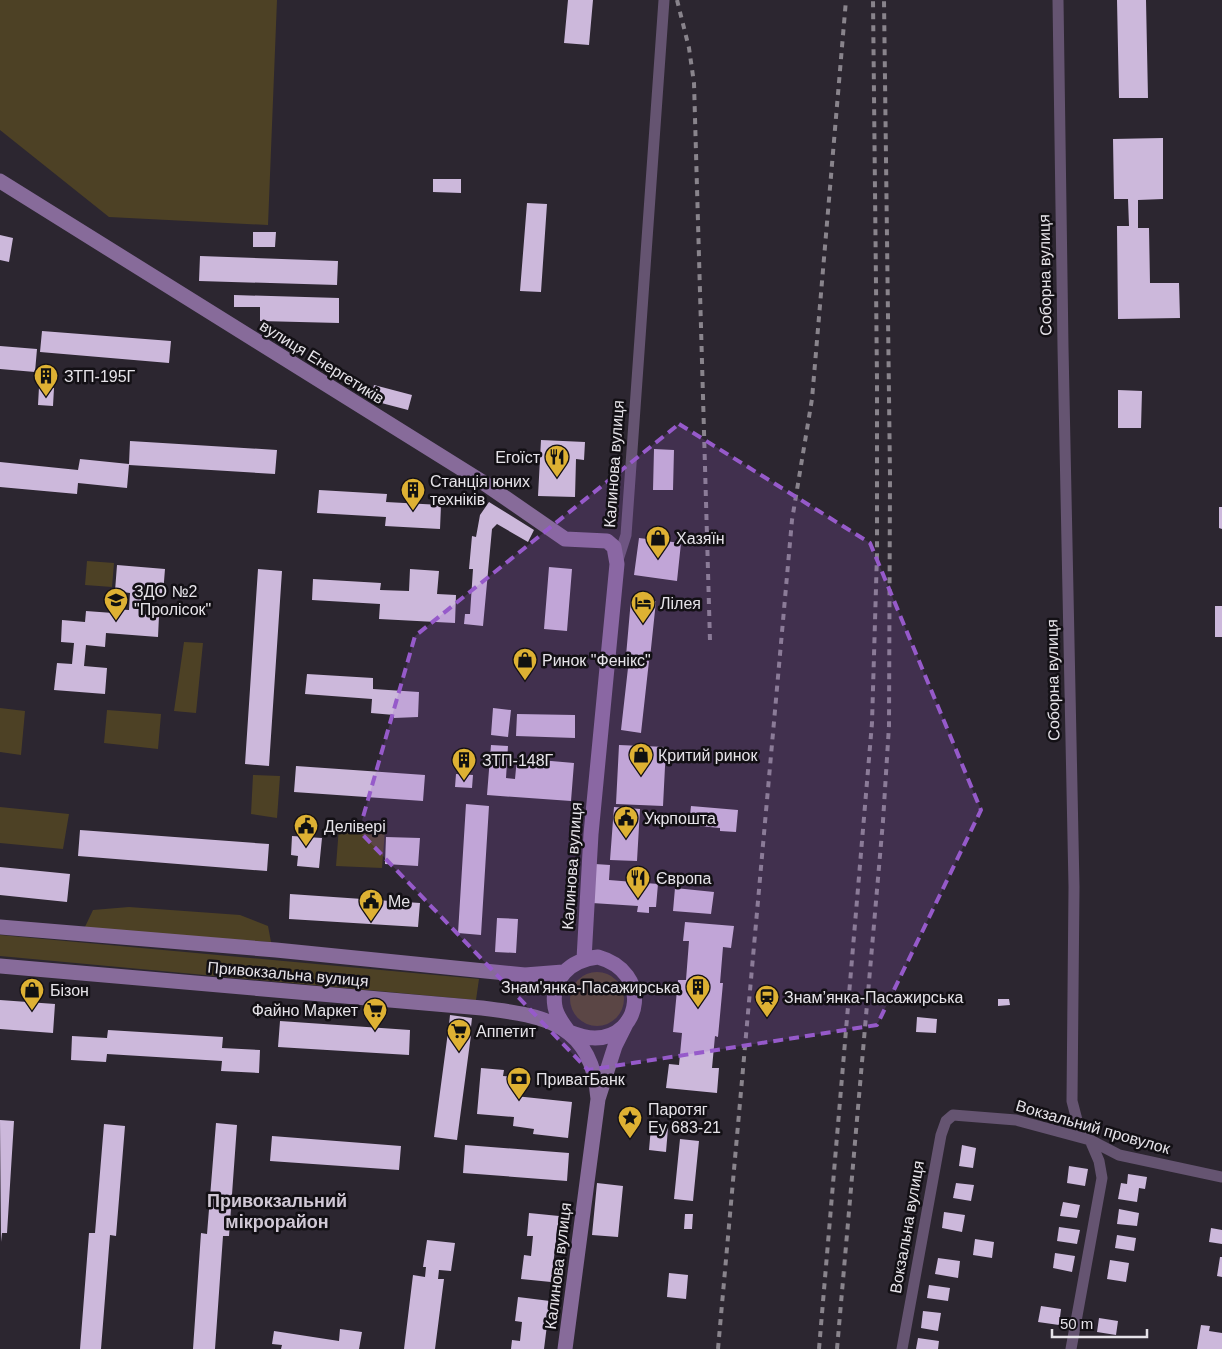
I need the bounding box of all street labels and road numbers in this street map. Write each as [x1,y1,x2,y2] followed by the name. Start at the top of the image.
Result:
[1035,214,1055,336] street label: Соборна вулиця
[257,317,387,407] street label: вулиця Енергетиків
[601,400,627,528] street label: Калинова вулиця
[1043,619,1063,741] street label: Соборна вулиця
[559,802,585,930] street label: Калинова вулиця
[207,958,369,990] street label: Привокзальна вулиця
[1014,1097,1173,1157] street label: Вокзальний провулок
[887,1159,927,1295] street label: Вокзальна вулиця
[542,1202,574,1330] street label: Калинова вулиця

